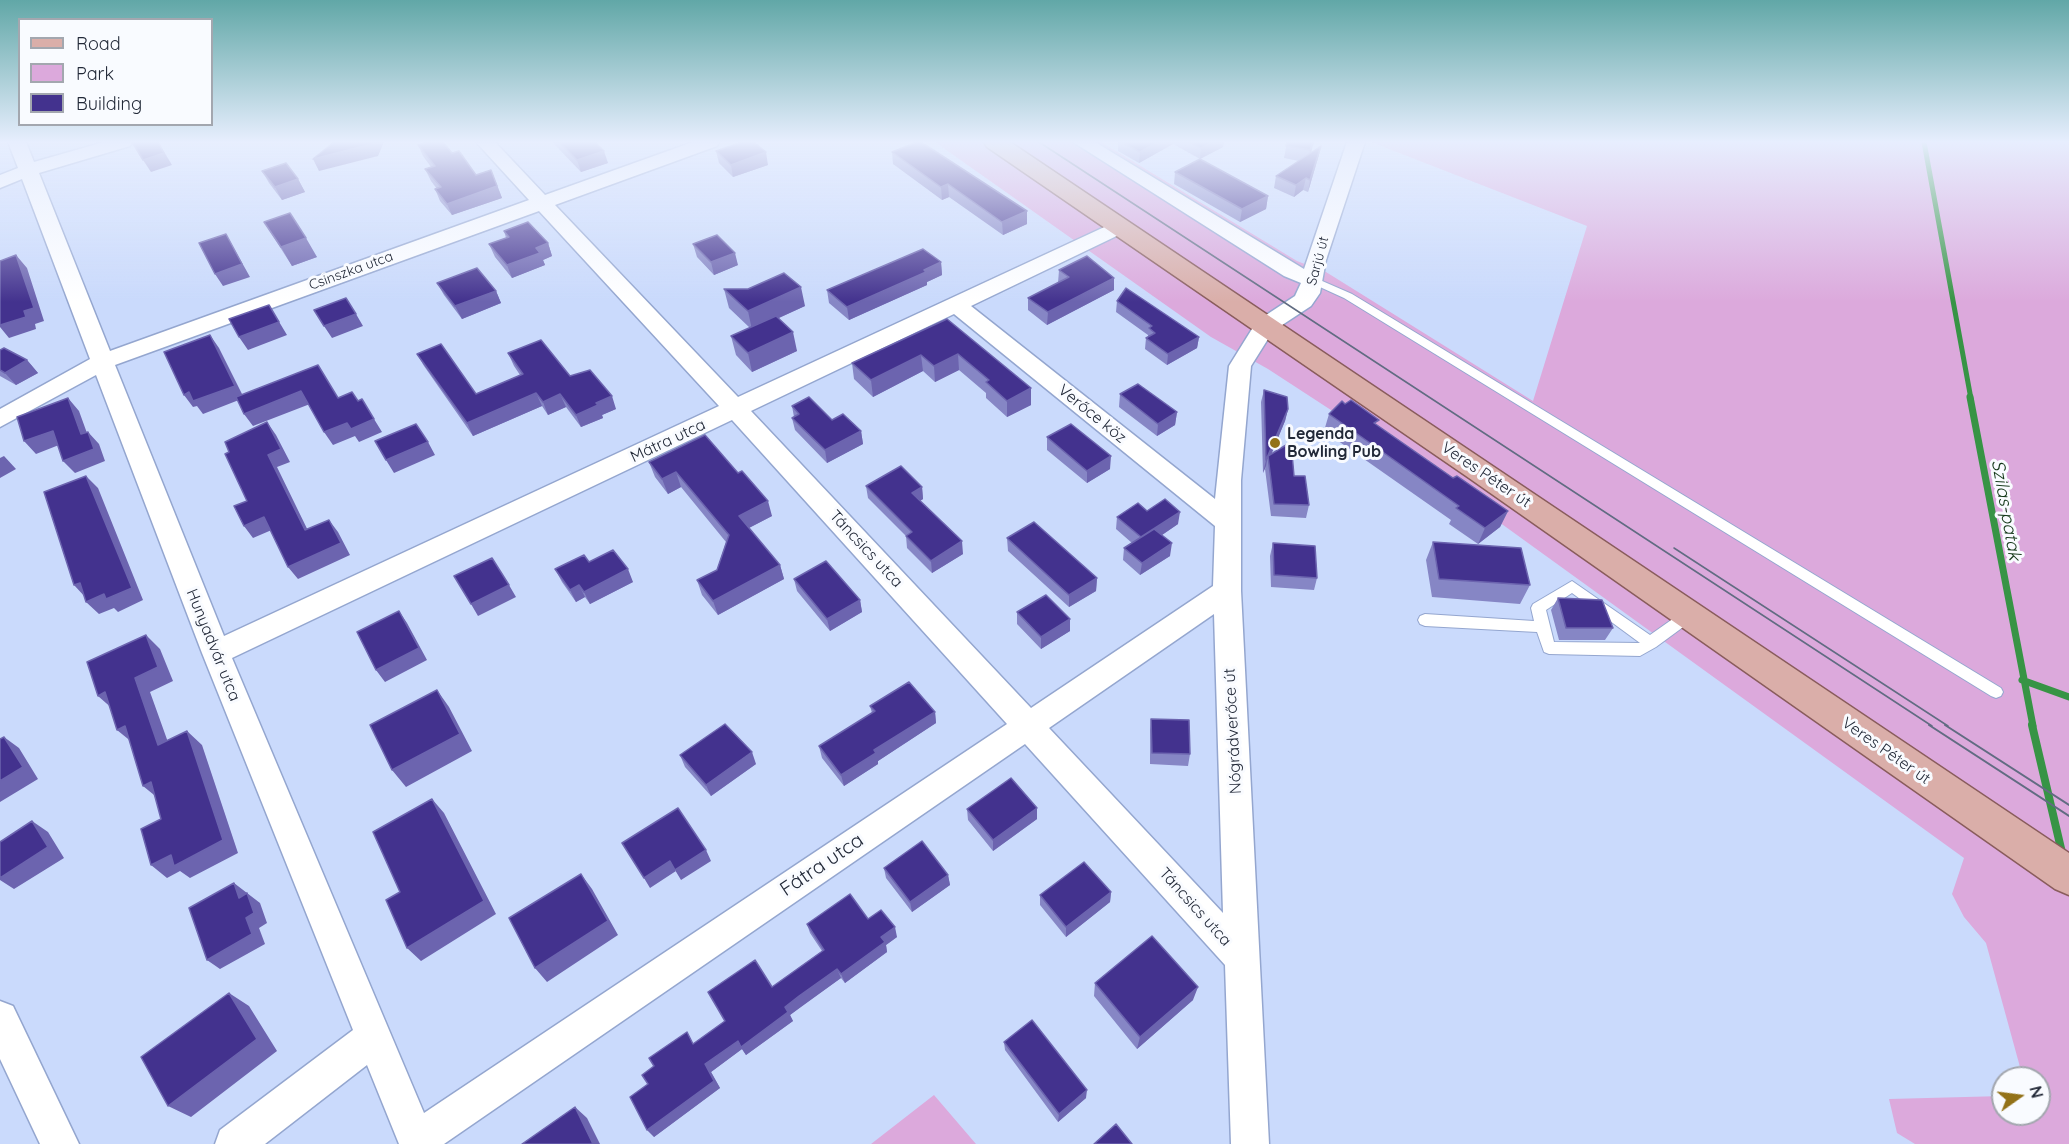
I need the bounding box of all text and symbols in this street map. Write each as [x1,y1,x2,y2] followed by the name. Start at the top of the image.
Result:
[18,18,213,126] legend
[76,32,121,55] text: Road
[76,62,114,85] text: Park
[76,92,142,115] text: Building
[1303,235,1333,287] street label: Sarjú út
[307,248,395,294] street label: Csinszka utca
[1054,381,1130,447] street label: Verőce köz
[627,415,709,467] street label: Mátra utca
[1287,424,1381,462] place label: Legenda Bowling Pub
[1268,436,1282,450] marker: Legenda Bowling Pub
[1438,438,1534,512] street label: Veres Péter út
[1987,458,2025,562] water label: Szilas-patak
[825,506,907,592] street label: Táncsics utca
[182,586,244,704] street label: Hunyadvár utca
[1220,668,1246,794] street label: Nógrádverőce út
[1838,713,1934,789] street label: Veres Péter út
[776,828,868,902] street label: Fátra utca
[1155,864,1235,950] street label: Táncsics utca
[1991,1066,2051,1126] north arrow
[2025,1084,2048,1100] text: N

